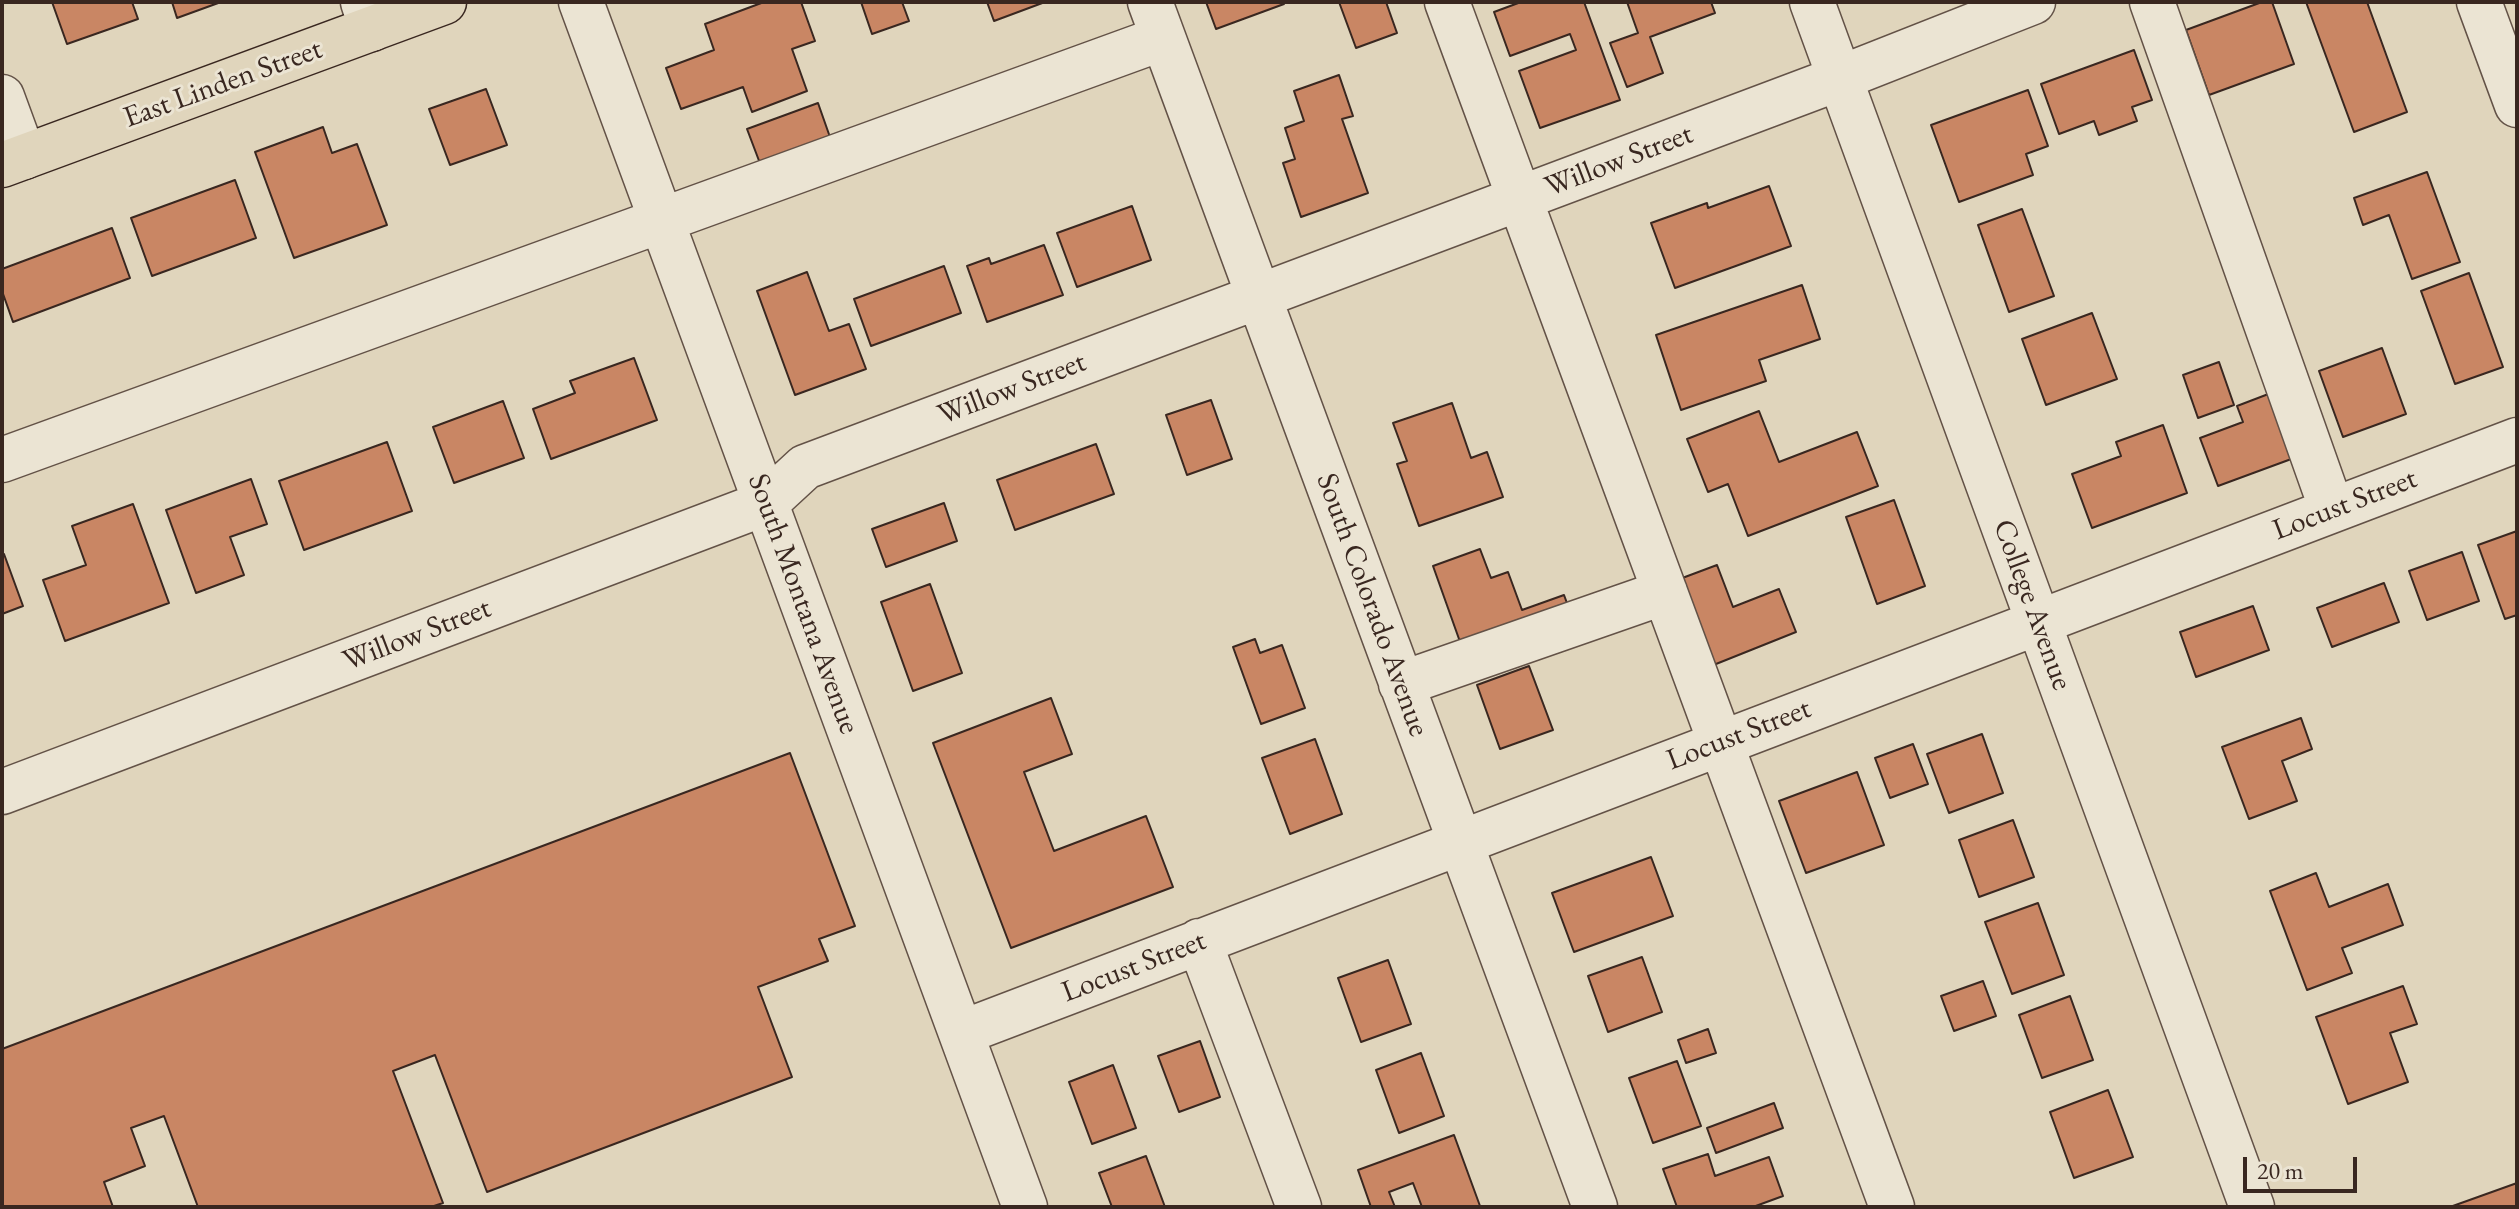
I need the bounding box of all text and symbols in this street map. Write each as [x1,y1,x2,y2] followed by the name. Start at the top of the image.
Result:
[119,31,327,137] street label: East Linden Street
[1540,116,1698,206] street label: Willow Street
[933,344,1091,434] street label: Willow Street
[2268,461,2422,549] street label: Locust Street
[739,469,867,739] street label: South Montana Avenue
[1308,469,1436,741] street label: South Colorado Avenue
[1985,515,2079,695] street label: College Avenue
[338,590,496,680] street label: Willow Street
[1662,691,1816,779] street label: Locust Street
[1057,923,1211,1011] street label: Locust Street
[2247,1141,2361,1191] scale bar
[2257,1155,2304,1186] text: 20 m

